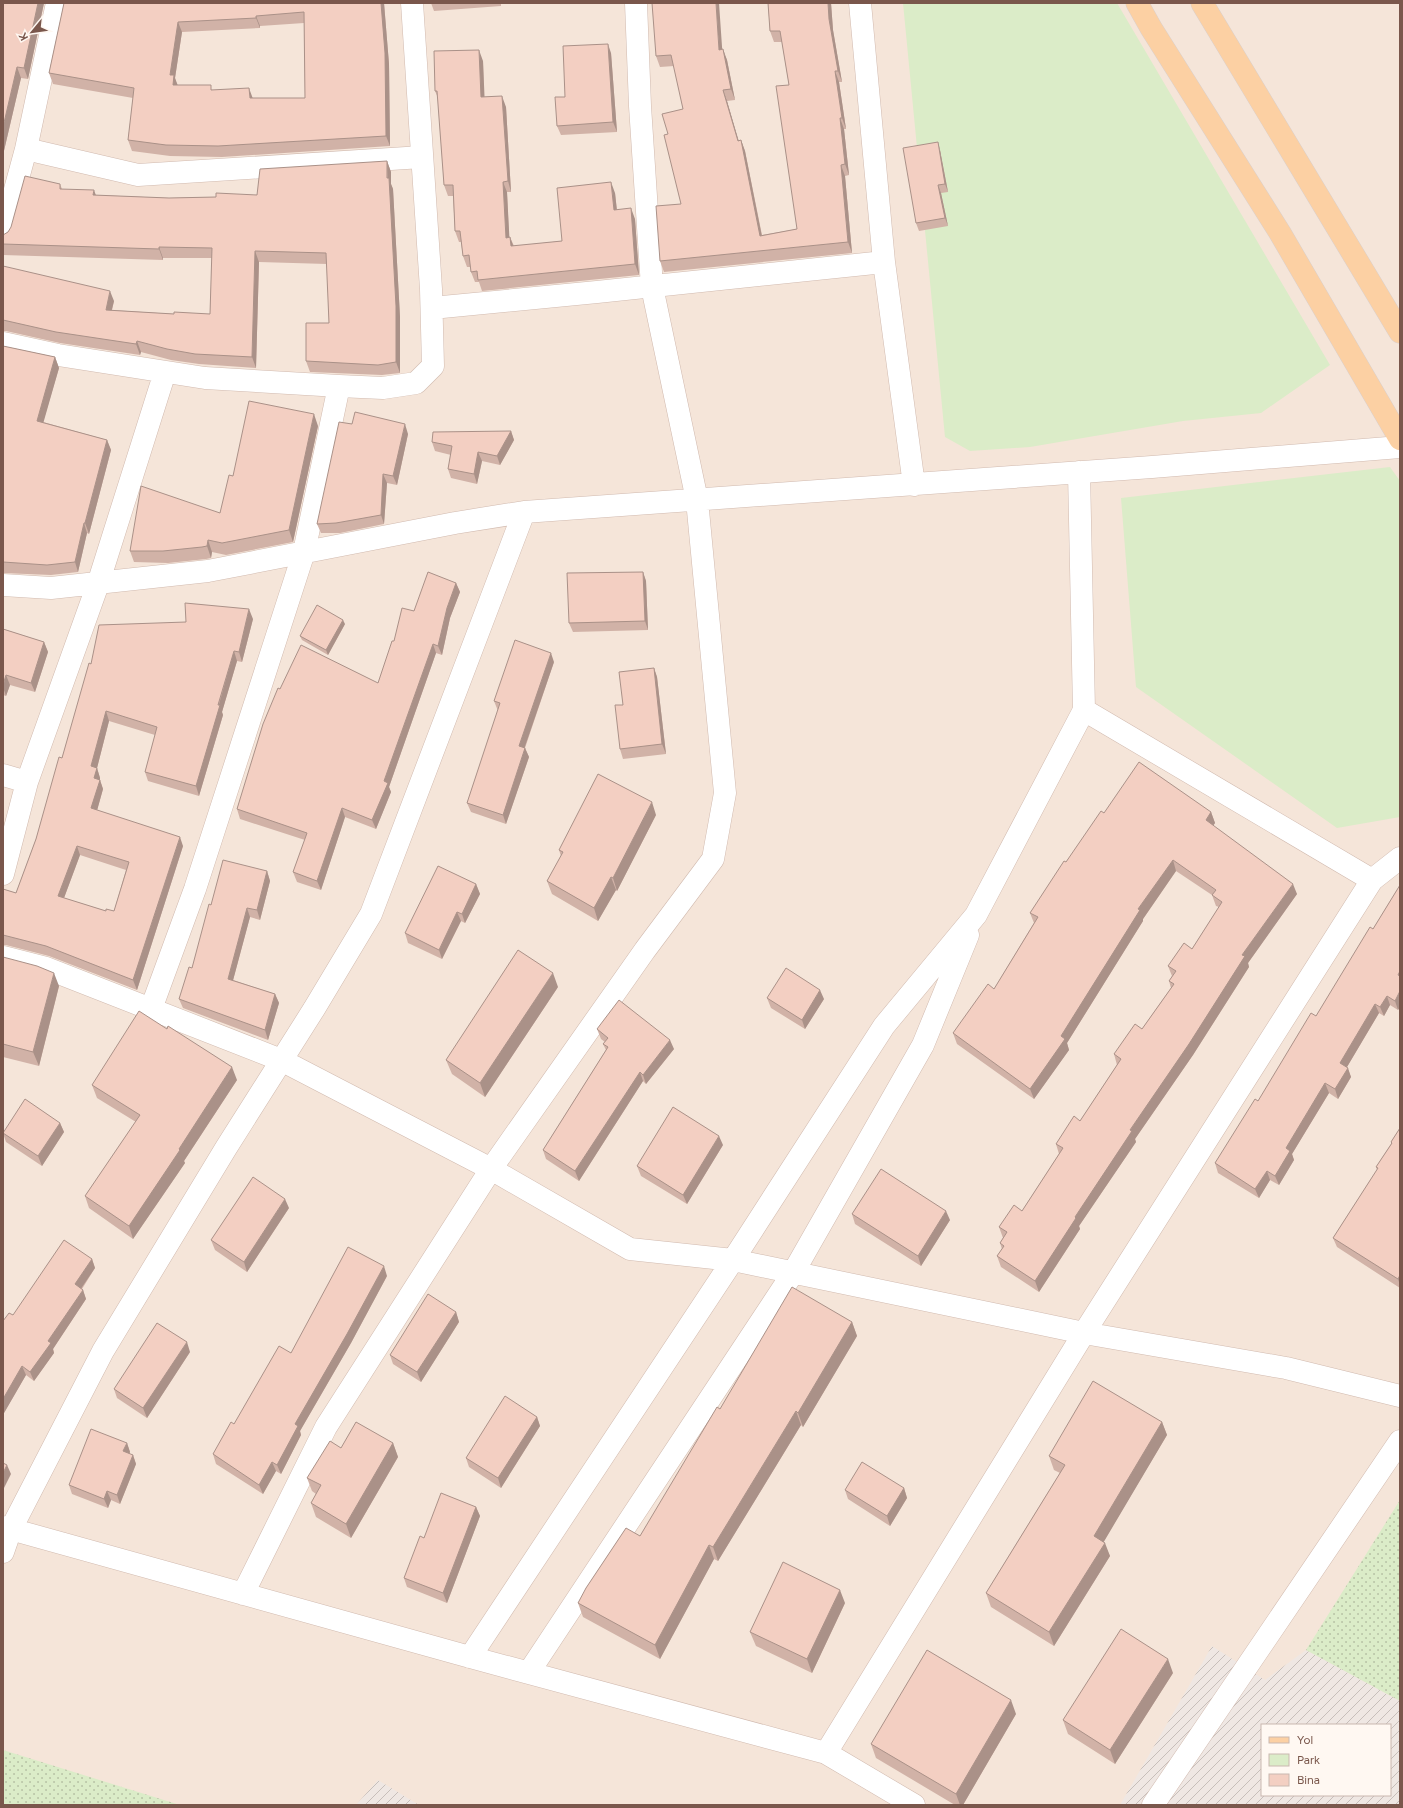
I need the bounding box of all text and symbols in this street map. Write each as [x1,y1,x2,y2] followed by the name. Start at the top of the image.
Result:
[12,12,52,52] north arrow
[16,30,31,43] text: K
[1261,1724,1391,1796] legend
[1297,1733,1313,1747] text: Yol
[1297,1753,1320,1767] text: Park
[1297,1773,1320,1787] text: Bina

